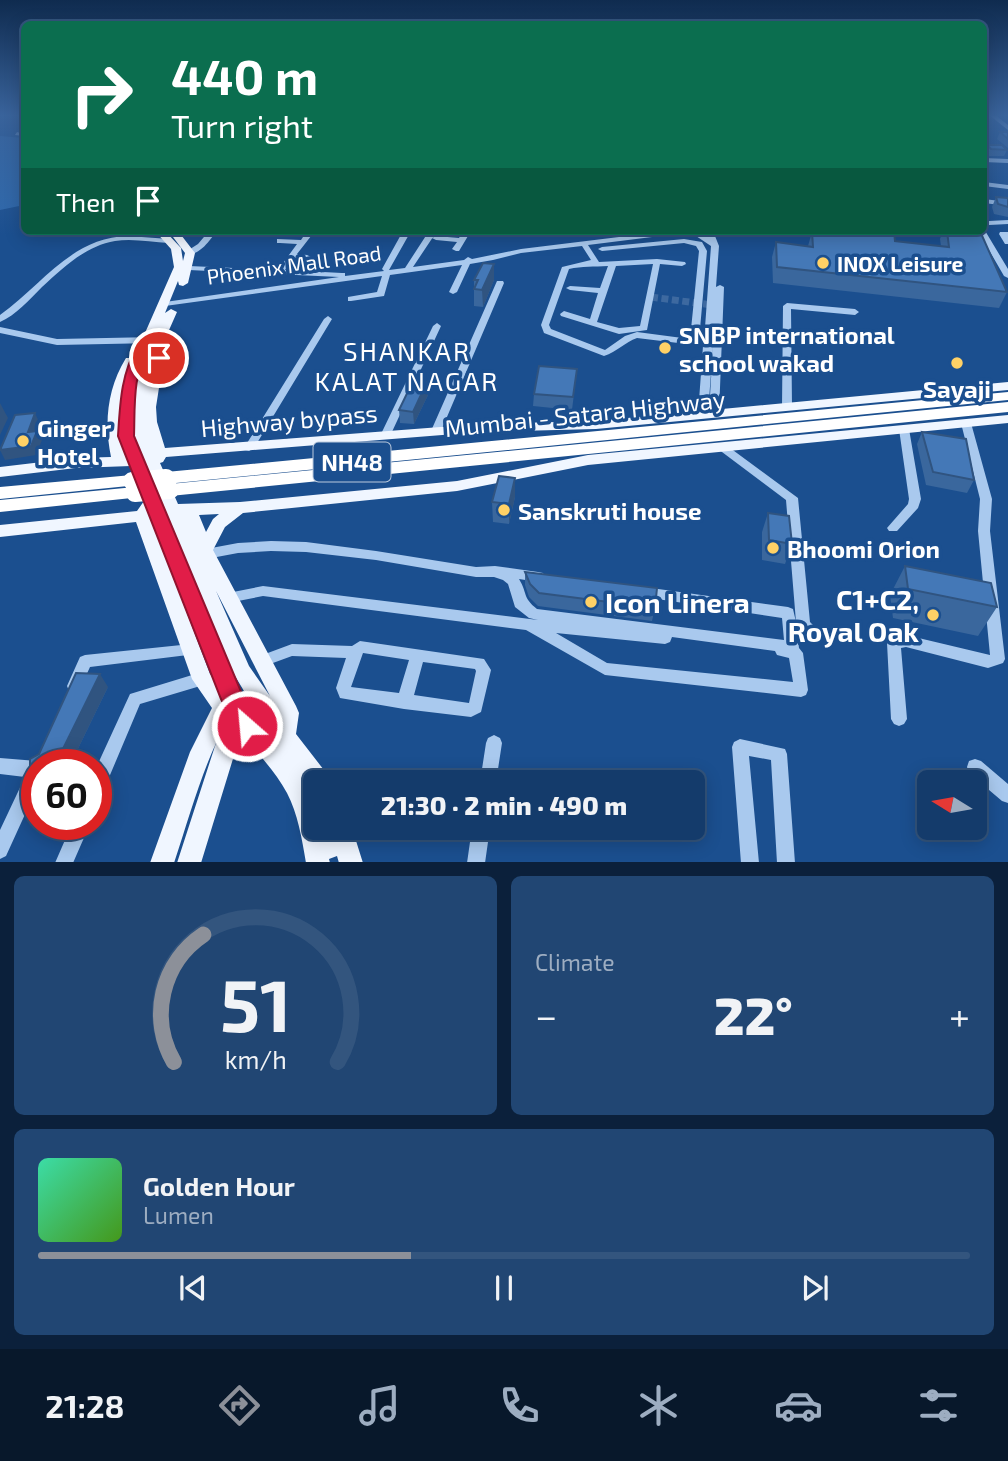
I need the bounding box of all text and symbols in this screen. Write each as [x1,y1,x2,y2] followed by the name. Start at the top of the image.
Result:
[171,46,318,105] text: 440 m
[56,49,147,140] icon: right
[171,106,313,144] text: Turn right
[129,182,167,220] icon: arrive
[56,186,115,217] text: Then
[205,239,383,289] street label: Phoenix Mall Road
[837,251,964,276] place label: INOX Leisure
[815,255,831,271] marker: INOX Leisure
[679,320,895,377] place label: SNBP international school wakad
[129,328,189,388] pin
[315,335,499,396] district label: SHANKAR KALAT NAGAR
[140,339,178,377] icon: arrive
[657,340,673,356] marker: SNBP international school wakad
[949,355,965,371] marker: Sayaji
[923,374,991,403] place label: Sayaji
[443,384,727,442] street label: Mumbai - Satara Highway
[199,398,379,442] street label: Highway bypass
[37,413,112,470] place label: Ginger Hotel
[15,433,31,449] marker: Ginger Hotel
[314,442,390,482] road number: NH48
[518,496,702,525] place label: Sanskruti house
[496,502,512,518] marker: Sanskruti house
[787,534,940,563] place label: Bhoomi Orion
[765,540,781,556] marker: Bhoomi Orion
[788,582,919,648] place label: C1+C2, Royal Oak
[605,585,750,619] place label: Icon Linera
[583,594,599,610] marker: Icon Linera
[925,607,941,623] marker: C1+C2, Royal Oak
[210,689,284,763] position arrow
[21,749,112,840] speed limit sign: 60
[917,770,987,840] north arrow
[917,770,987,840] map controls
[381,789,627,820] text: 21:30 · 2 min · 490 m
[535,948,615,976] text: Climate
[220,959,291,1047] text: 51
[714,983,793,1045] text: 22°
[535,992,557,1038] text: −
[949,992,970,1038] text: +
[224,1043,287,1073] text: km/h
[143,1170,295,1201] text: Golden Hour
[143,1201,214,1229] text: Lumen
[174,1269,212,1307] icon: previous
[485,1269,523,1307] icon: pause
[796,1269,834,1307] icon: next
[215,1381,264,1430] icon: directions
[355,1381,404,1430] icon: music
[495,1381,544,1430] icon: phone
[634,1381,683,1430] icon: climate
[774,1381,823,1430] icon: car
[914,1381,963,1430] icon: filters
[45,1386,125,1424] text: 21:28

